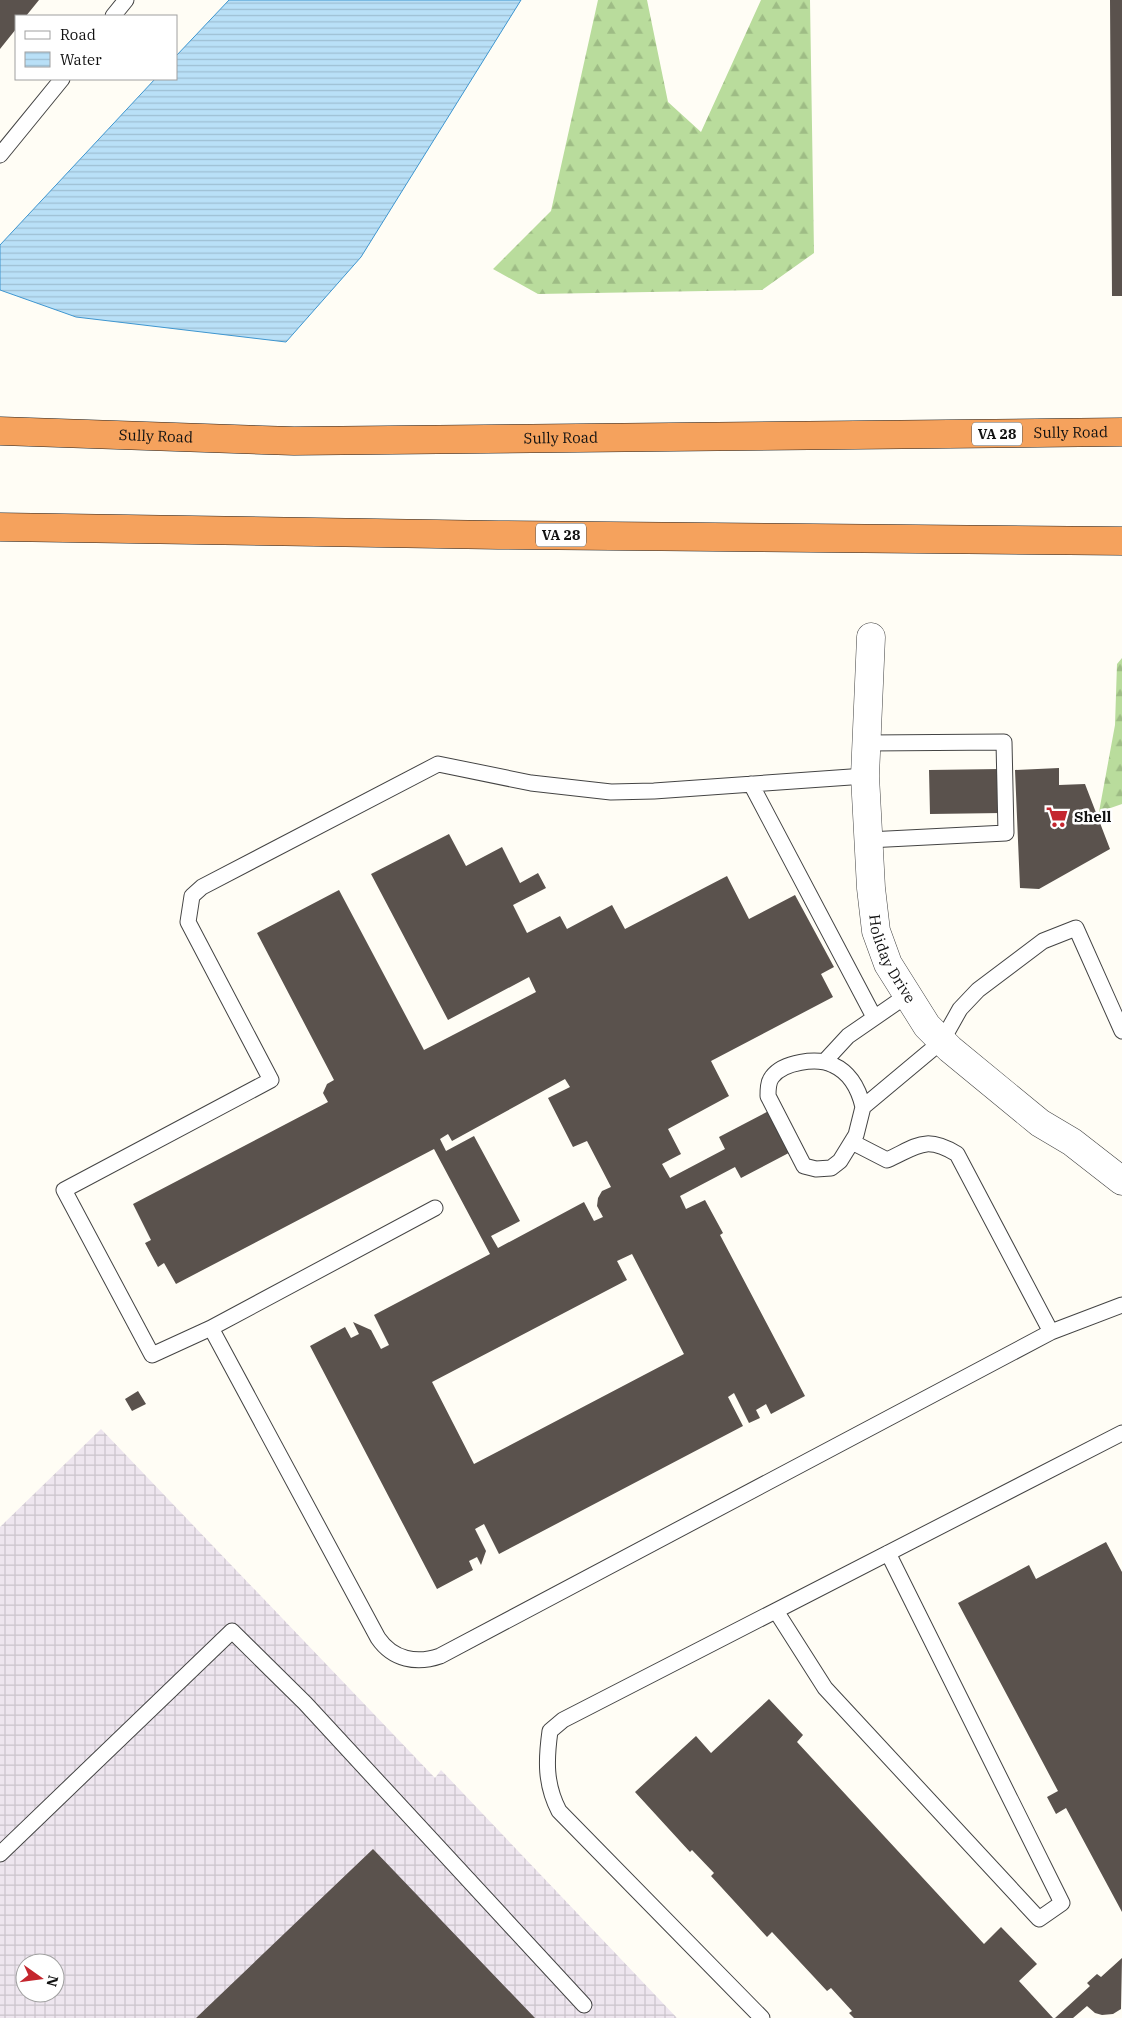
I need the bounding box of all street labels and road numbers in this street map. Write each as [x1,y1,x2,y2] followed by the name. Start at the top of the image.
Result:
[972,422,1022,446] road number: VA 28
[1033,422,1108,442] street label: Sully Road
[118,425,193,447] street label: Sully Road
[523,428,598,448] street label: Sully Road
[536,524,586,546] road number: VA 28
[865,913,920,1006] street label: Holiday Drive

